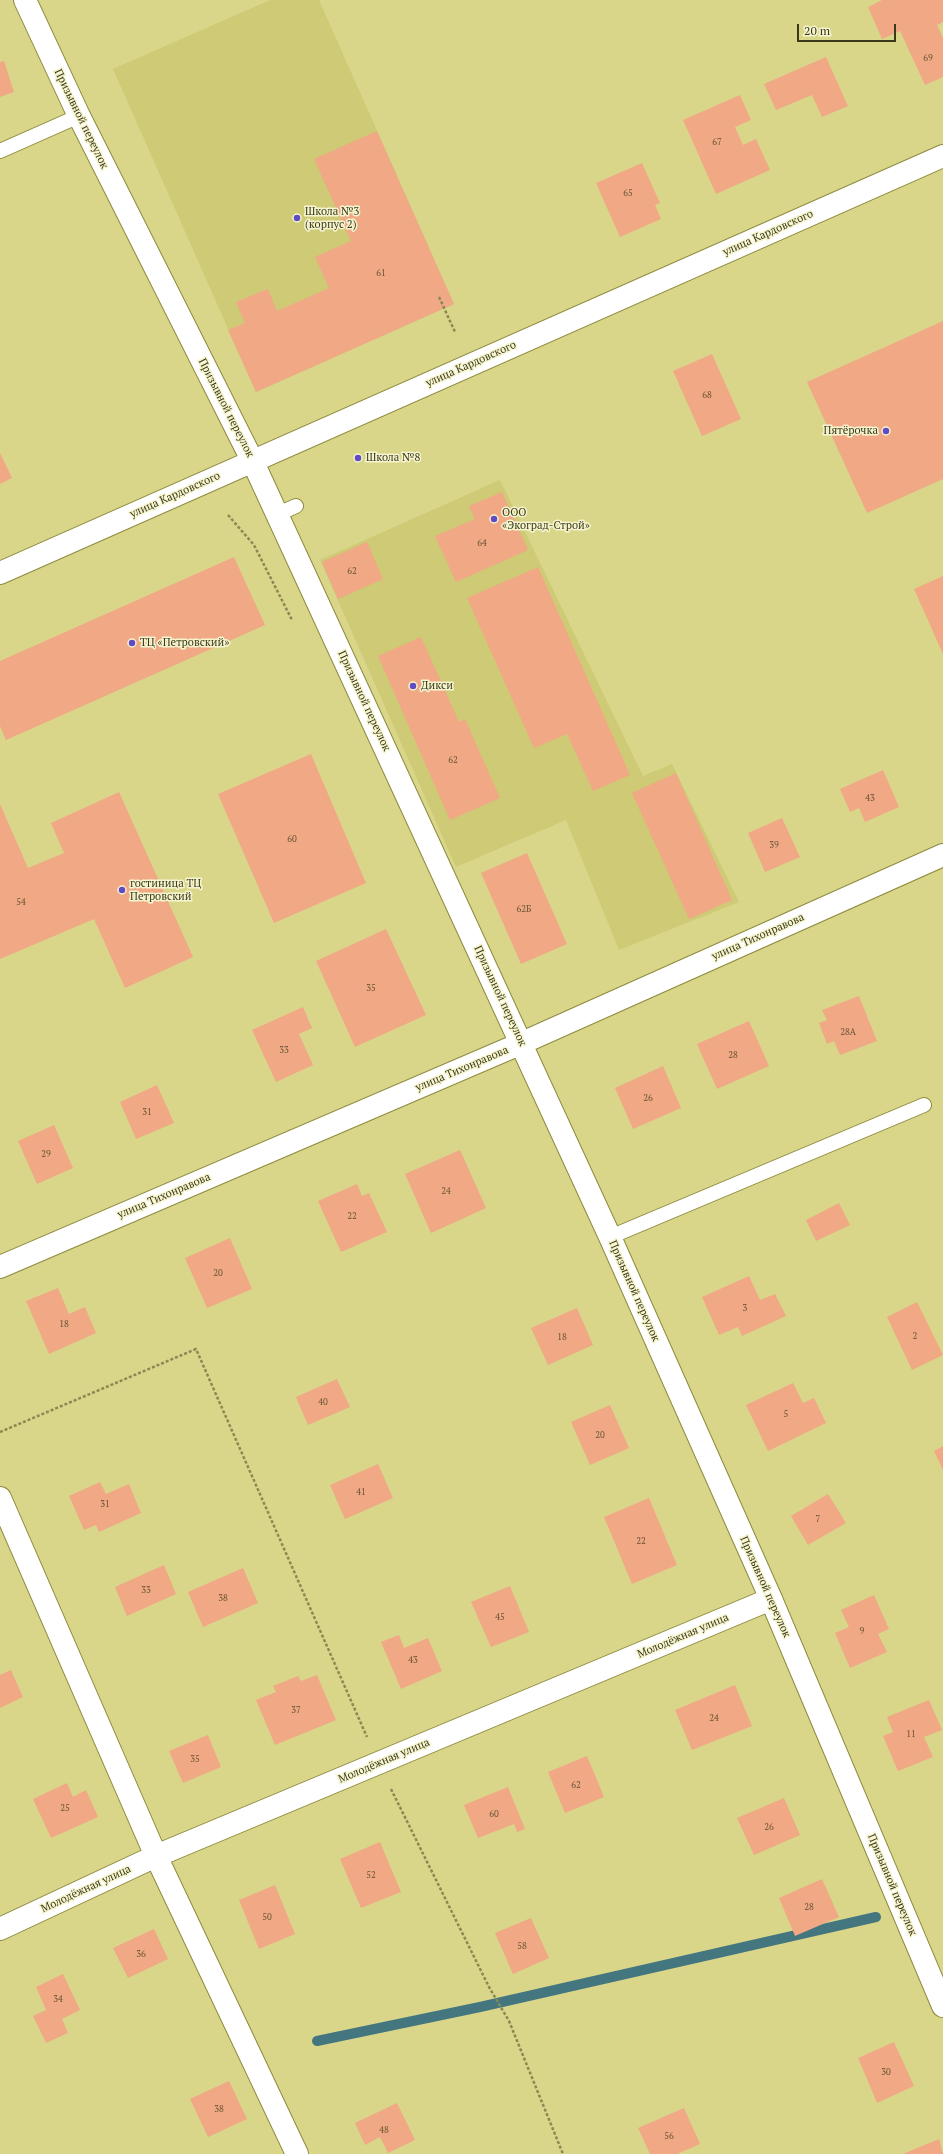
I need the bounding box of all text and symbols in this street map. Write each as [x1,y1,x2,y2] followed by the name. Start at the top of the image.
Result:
[799,16,898,42] scale bar
[804,23,830,38] text: 20 m
[923,53,933,63] house number: 69
[51,67,111,171] street label: Призывной переулок
[712,137,722,147] house number: 67
[623,188,633,198] house number: 65
[305,205,359,231] place label: Школа №3 (корпус 2)
[721,207,815,259] street label: улица Кардовского
[292,213,302,223] marker: Школа №3 (корпус 2)
[376,268,386,278] house number: 61
[424,338,518,390] street label: улица Кардовского
[195,356,257,460] street label: Призывной переулок
[702,390,712,400] house number: 68
[824,424,878,438] place label: Пятёрочка
[881,426,891,436] marker: Пятёрочка
[366,451,420,465] place label: Школа №8
[353,453,363,463] marker: Школа №8
[128,469,222,521] street label: улица Кардовского
[502,506,590,532] place label: ООО «Экоград-Строй»
[489,514,499,524] marker: ООО «Экоград-Строй»
[477,538,487,548] house number: 64
[347,566,357,576] house number: 62
[140,636,229,650] place label: ТЦ «Петровский»
[127,638,137,648] marker: ТЦ «Петровский»
[335,649,393,753] street label: Призывной переулок
[421,679,453,693] place label: Дикси
[408,681,418,691] marker: Дикси
[448,755,458,765] house number: 62
[865,793,875,803] house number: 43
[287,834,297,844] house number: 60
[769,840,779,850] house number: 39
[130,877,201,903] place label: гостиница ТЦ Петровский
[117,885,127,895] marker: гостиница ТЦ Петровский
[16,897,26,907] house number: 54
[517,904,531,914] house number: 62Б
[710,911,806,963] street label: улица Тихонравова
[471,944,529,1048] street label: Призывной переулок
[366,983,376,993] house number: 35
[840,1027,856,1037] house number: 28А
[414,1043,510,1095] street label: улица Тихонравова
[279,1045,289,1055] house number: 33
[728,1050,738,1060] house number: 28
[643,1093,653,1103] house number: 26
[142,1107,152,1117] house number: 31
[41,1149,51,1159] house number: 29
[116,1170,212,1222] street label: улица Тихонравова
[441,1186,451,1196] house number: 24
[347,1211,357,1221] house number: 22
[606,1238,662,1344] street label: Призывной переулок
[213,1268,223,1278] house number: 20
[743,1303,747,1313] house number: 3
[59,1319,69,1329] house number: 18
[913,1331,917,1341] house number: 2
[557,1332,567,1342] house number: 18
[318,1397,328,1407] house number: 40
[784,1409,788,1419] house number: 5
[595,1430,605,1440] house number: 20
[356,1487,366,1497] house number: 41
[100,1499,110,1509] house number: 31
[816,1514,820,1524] house number: 7
[737,1534,793,1640] street label: Призывной переулок
[636,1536,646,1546] house number: 22
[141,1585,151,1595] house number: 33
[218,1593,228,1603] house number: 38
[635,1611,731,1661] street label: Молодёжная улица
[495,1612,505,1622] house number: 45
[860,1626,864,1636] house number: 9
[408,1655,418,1665] house number: 43
[291,1705,301,1715] house number: 37
[709,1713,719,1723] house number: 24
[906,1729,916,1739] house number: 11
[336,1736,432,1786] street label: Молодёжная улица
[190,1754,200,1764] house number: 35
[571,1780,581,1790] house number: 62
[60,1803,70,1813] house number: 25
[489,1809,499,1819] house number: 60
[764,1822,774,1832] house number: 26
[865,1832,919,1938] street label: Призывной переулок
[39,1862,133,1916] street label: Молодёжная улица
[366,1870,376,1880] house number: 52
[804,1902,814,1912] house number: 28
[262,1912,272,1922] house number: 50
[517,1941,527,1951] house number: 58
[136,1949,146,1959] house number: 36
[53,1994,63,2004] house number: 34
[881,2067,891,2077] house number: 30
[214,2104,224,2114] house number: 38
[379,2125,389,2135] house number: 48
[664,2131,674,2141] house number: 56

